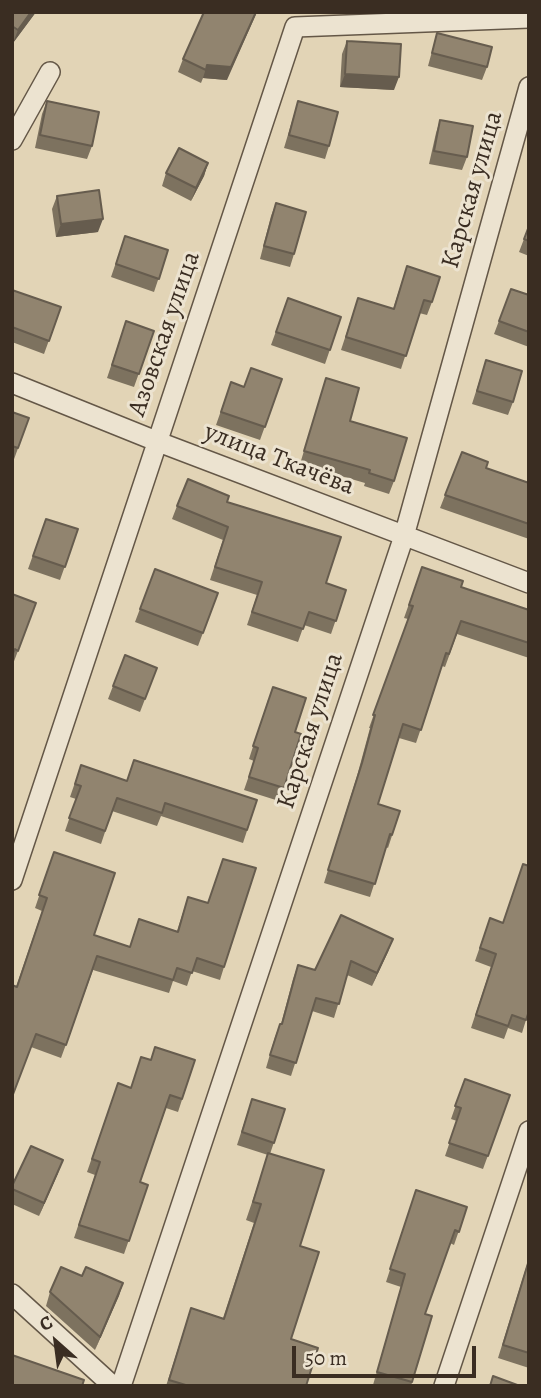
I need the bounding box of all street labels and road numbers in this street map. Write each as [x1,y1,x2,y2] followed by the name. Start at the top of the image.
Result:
[436,108,510,272] street label: Карская улица
[122,248,208,420] street label: Азовская улица
[199,417,359,503] street label: улица Ткачёва
[271,649,351,813] street label: Карская улица

